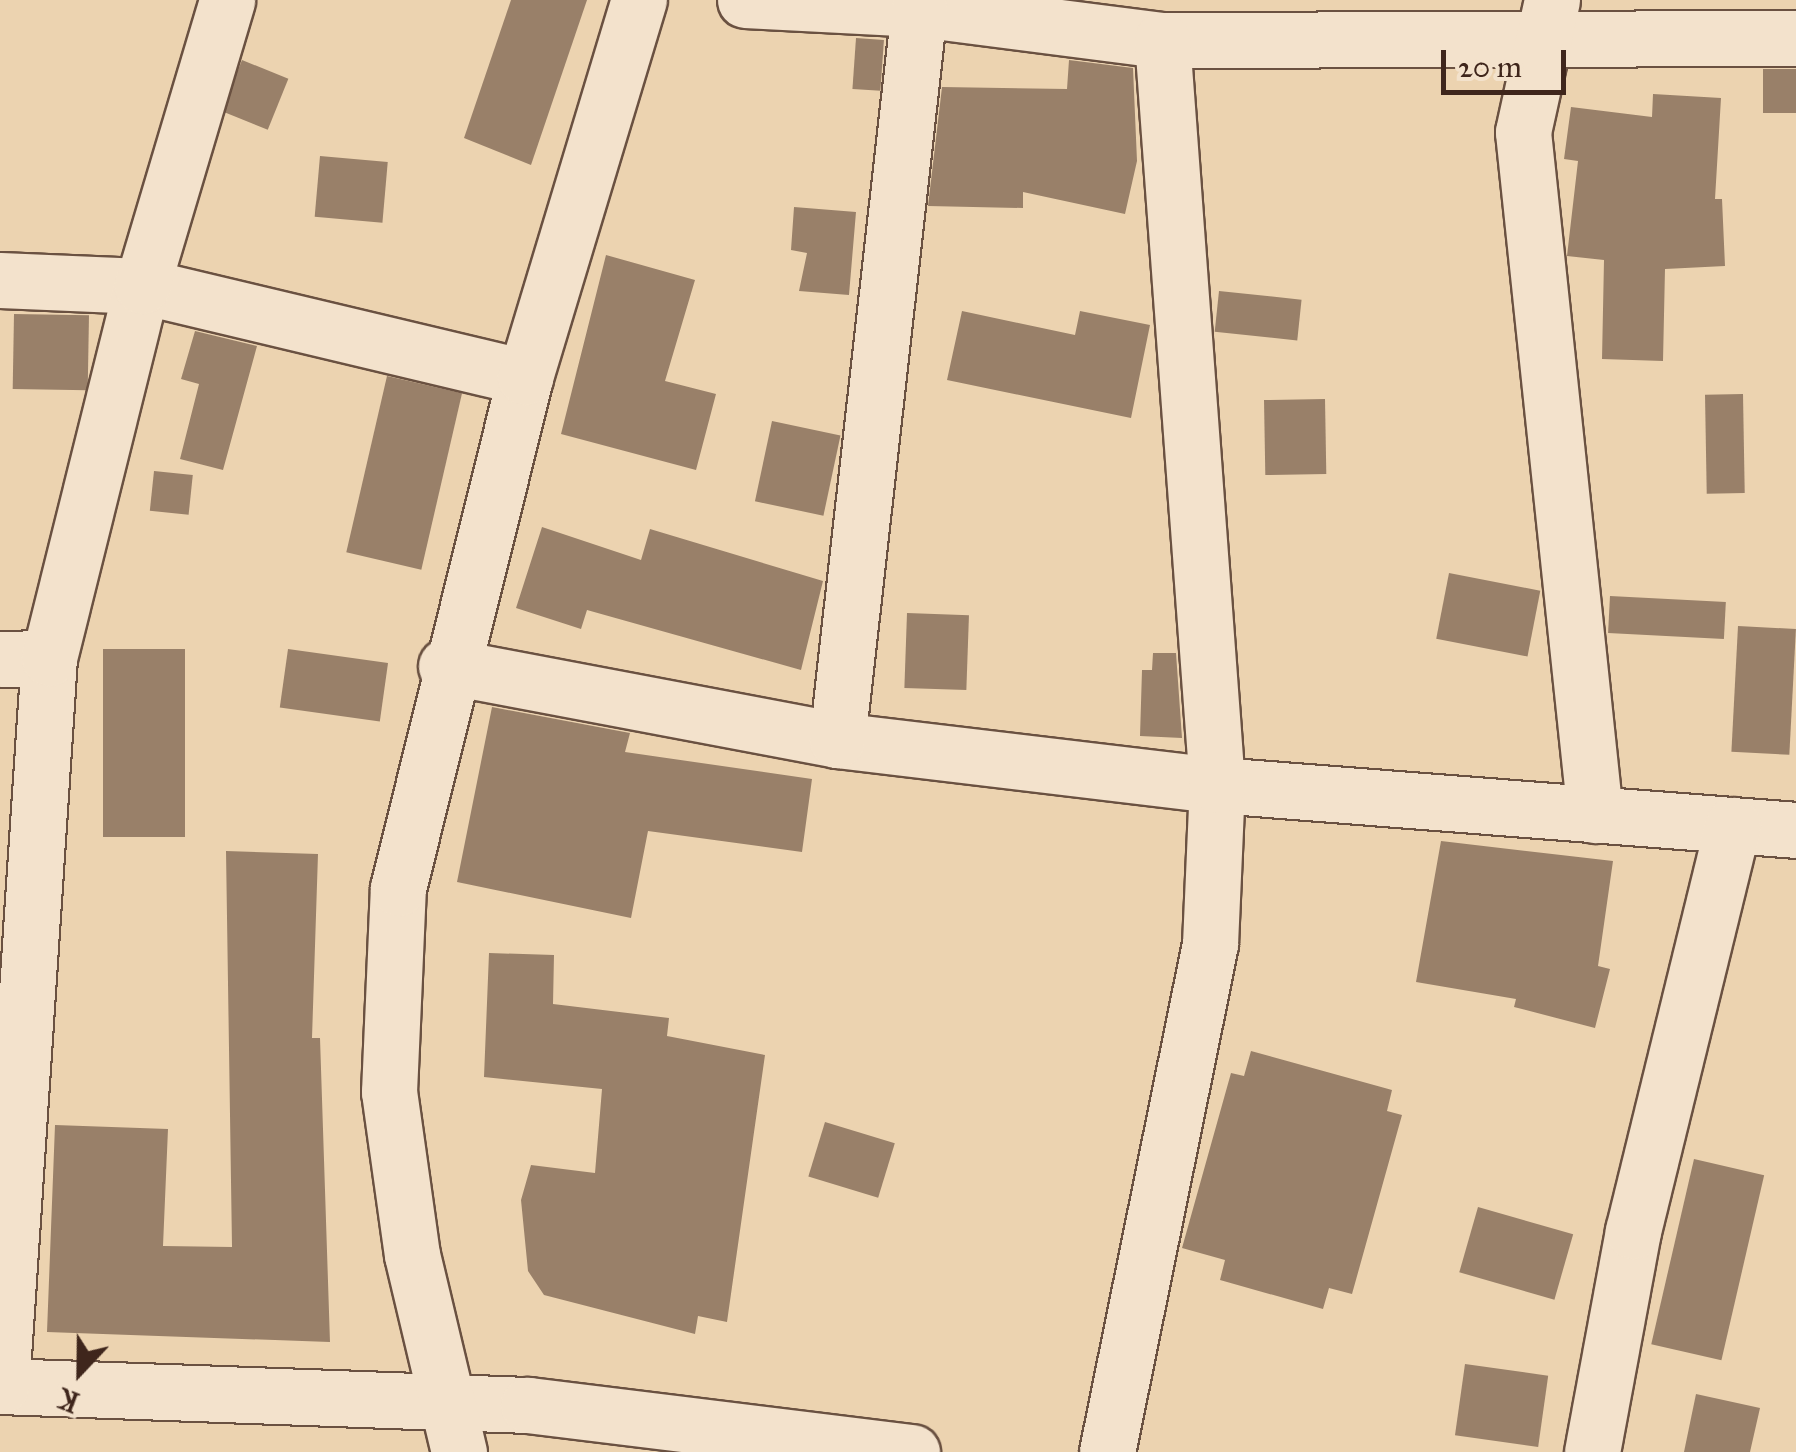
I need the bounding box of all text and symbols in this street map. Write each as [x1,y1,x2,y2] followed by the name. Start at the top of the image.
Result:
[1446,30,1571,92] scale bar
[1458,49,1522,85] text: 20 m
[30,1322,130,1422] north arrow
[53,1380,84,1420] text: K

